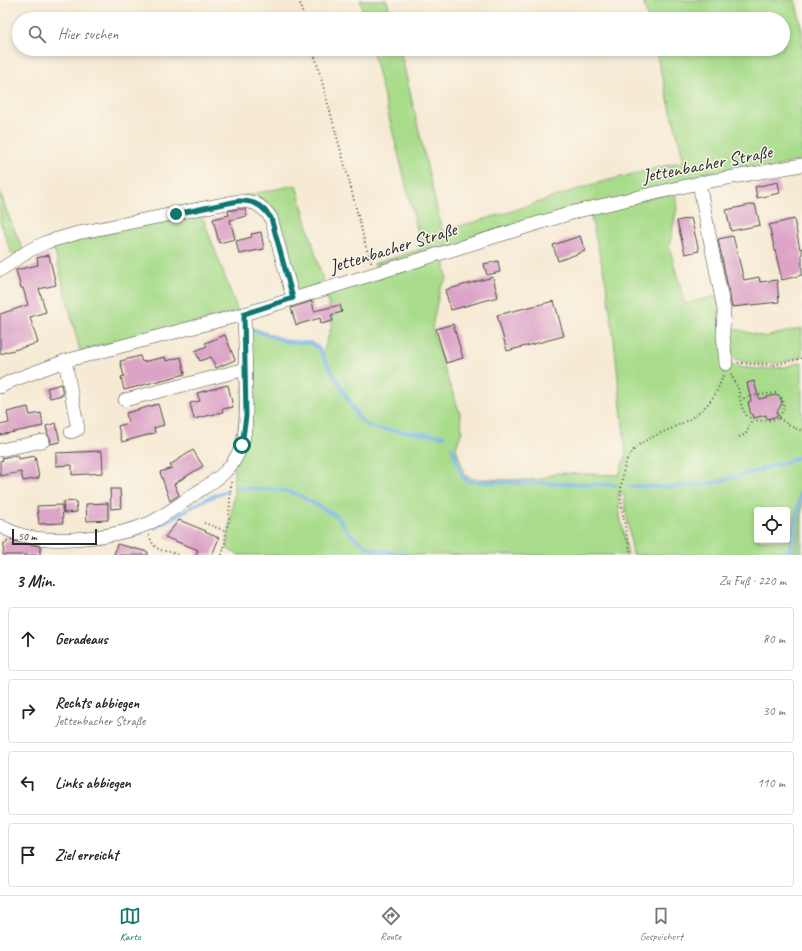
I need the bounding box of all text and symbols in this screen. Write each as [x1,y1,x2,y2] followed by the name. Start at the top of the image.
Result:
[12,12,790,56] search box
[26,23,48,45] icon: search
[58,25,118,44] text: Hier suchen
[639,139,776,189] street label: Jettenbacher Straße
[167,205,185,223] route end
[326,217,461,279] street label: Jettenbacher Straße
[233,436,251,454] route start
[754,507,790,543] map controls
[754,507,790,543] button: locate
[12,527,97,546] scale bar
[18,529,37,543] text: 50 m
[16,571,55,592] text: 3 Min.
[719,573,786,589] text: Zu Fuß · 220 m
[17,628,39,650] icon: ahead
[55,630,108,649] text: Geradeaus
[763,631,785,647] text: 80 m
[55,694,139,713] text: Rechts abbiegen
[17,700,39,722] icon: right
[763,703,785,719] text: 30 m
[55,713,145,729] text: Jettenbacher Straße
[17,772,39,794] icon: left
[55,774,131,793] text: Links abbiegen
[757,775,785,791] text: 110 m
[17,844,39,866] icon: arrive
[55,846,118,865] text: Ziel erreicht
[119,905,141,943] tab: Karte
[380,905,402,943] tab: Route
[640,905,683,943] tab: Gespeichert

